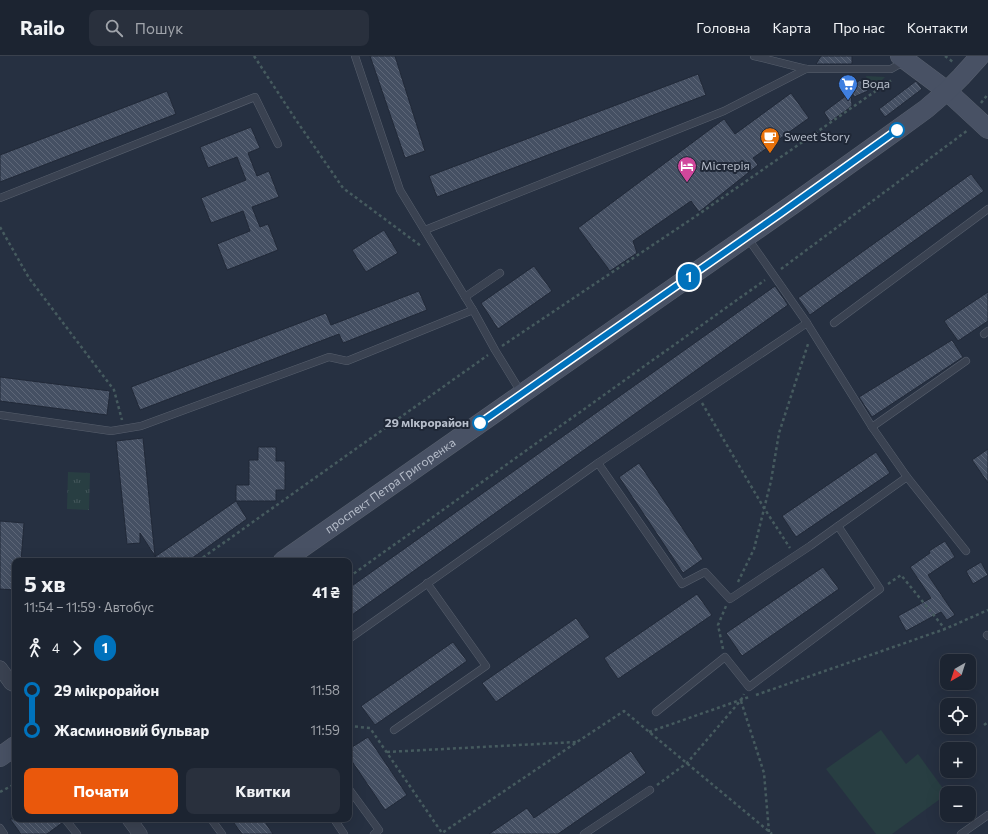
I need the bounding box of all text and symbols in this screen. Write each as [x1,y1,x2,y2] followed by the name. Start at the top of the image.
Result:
[89,10,369,46] search box
[20,16,65,39] text: Railo
[103,17,125,39] icon: search
[135,19,183,37] text: Пошук
[696,19,750,36] text: Головна
[772,19,811,36] text: Карта
[833,19,885,36] text: Про нас
[907,19,968,36] text: Контакти
[837,73,859,101] supermarket icon: Вода
[862,76,890,90] place label: Вода
[889,122,905,138] unlabelled marker
[759,126,781,154] cafe icon: Sweet Story
[784,129,850,143] place label: Sweet Story
[676,155,698,183] hotel icon: Містерія
[701,158,750,172] place label: Містерія
[676,264,702,290] line badge: 1
[686,268,692,285] text: 1
[385,415,469,429] place label: 29 мікрорайон
[472,415,488,431] marker: 29 мікрорайон
[322,435,458,536] street label: проспект Петра Григоренка
[24,570,66,597] text: 5 хв
[312,583,340,601] text: 41 ₴
[24,599,154,615] text: 11:54 – 11:59 · Автобус
[24,637,46,659] icon: walk
[66,637,88,659] icon: forward
[102,639,108,656] text: 1
[52,640,60,656] text: 4
[940,654,976,690] north arrow
[940,654,976,822] map controls
[54,681,159,699] text: 29 мікрорайон
[310,682,340,698] text: 11:58
[940,698,976,734] button: locate
[54,721,209,739] text: Жасминовий бульвар
[310,722,340,738] text: 11:59
[940,742,976,778] button: +
[24,768,178,814] button: Почати
[186,768,340,814] button: Квитки
[940,786,976,822] button: −

